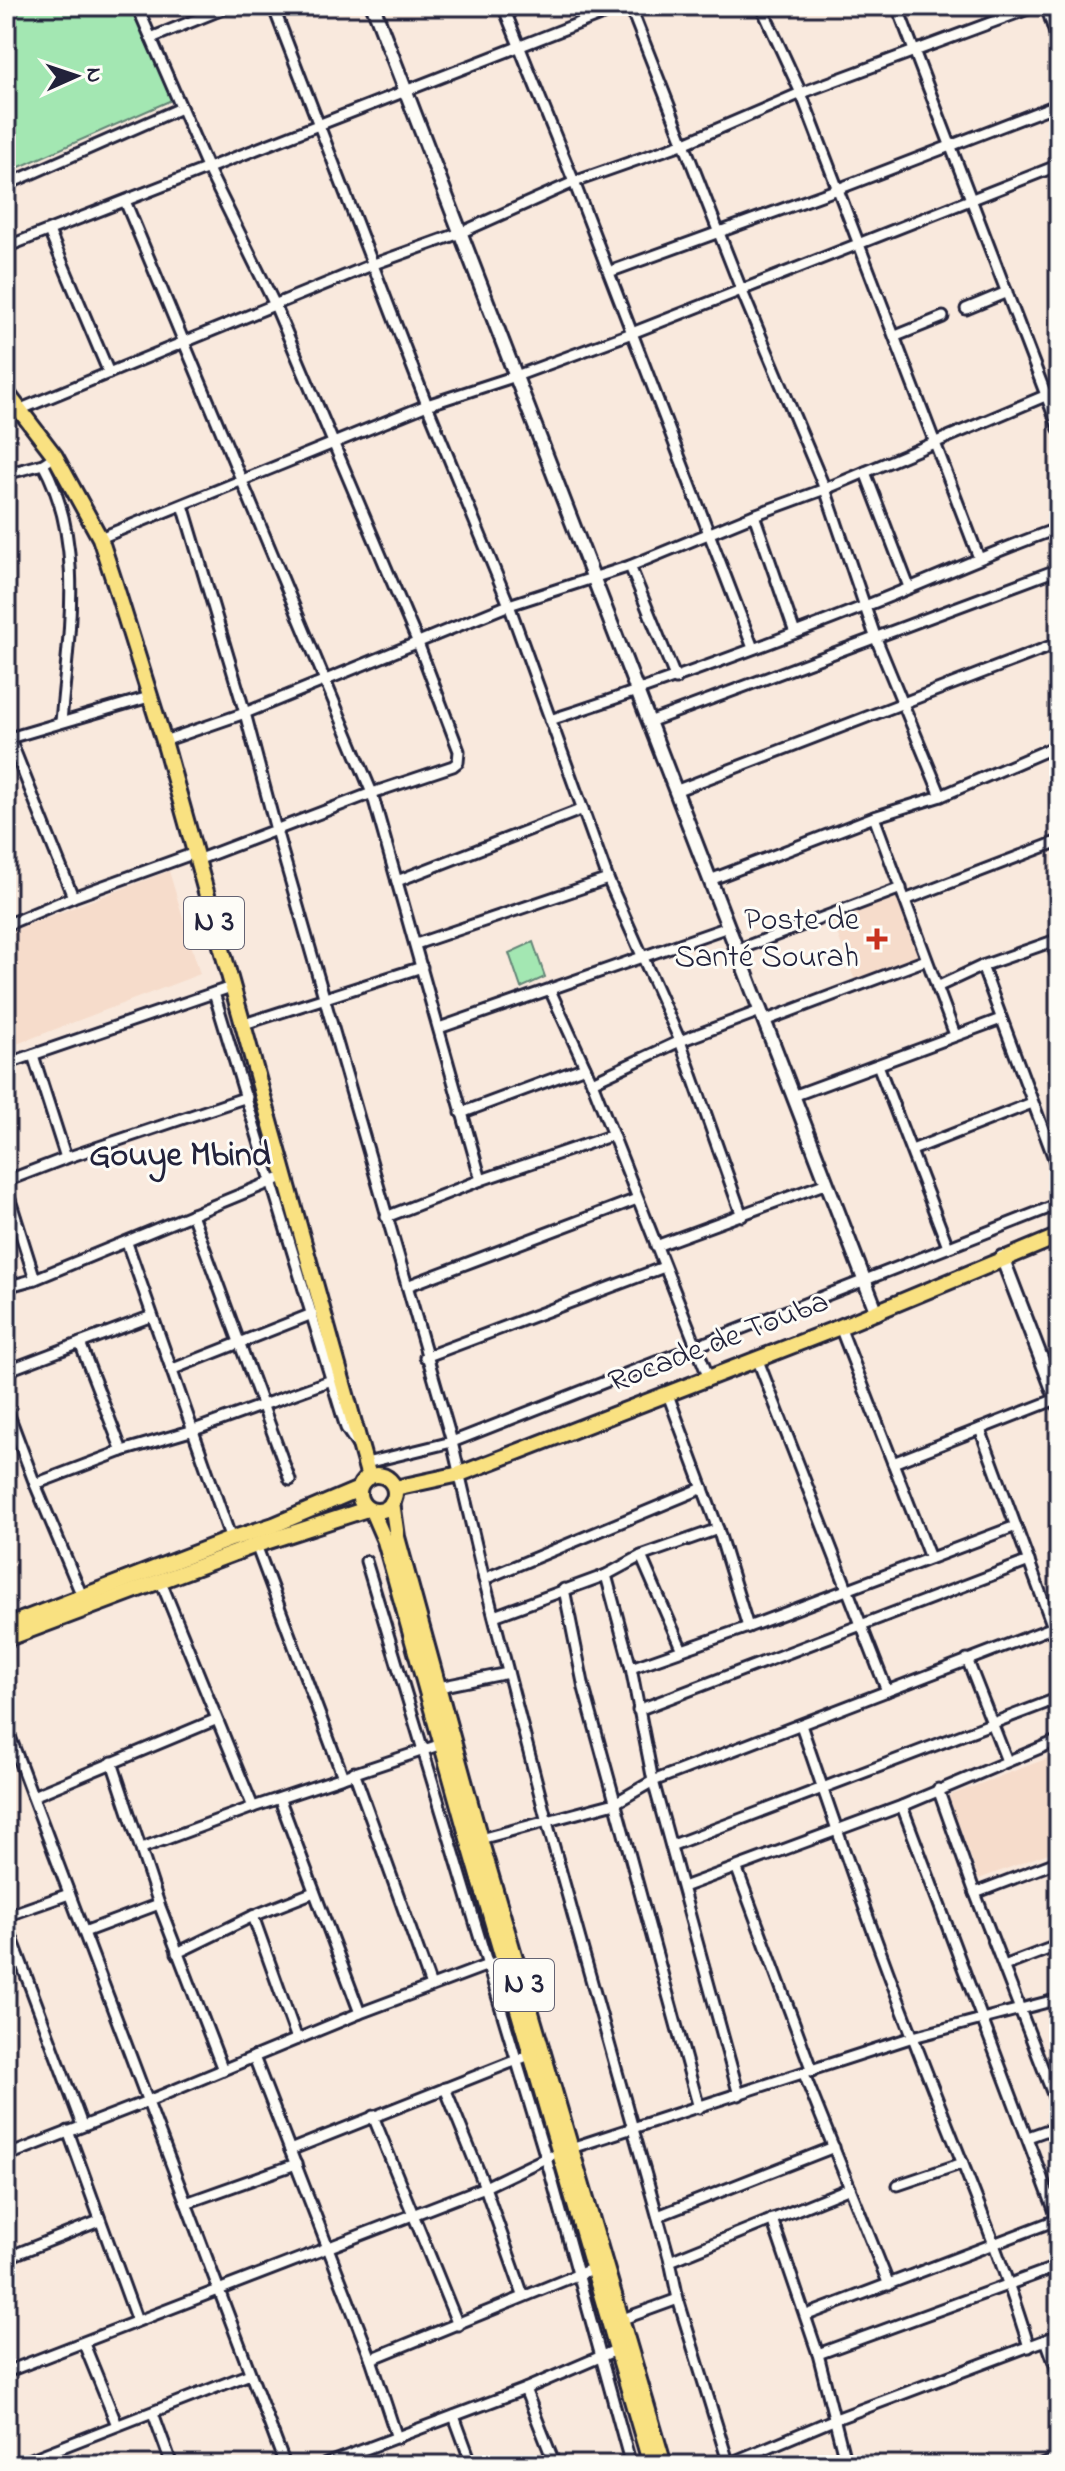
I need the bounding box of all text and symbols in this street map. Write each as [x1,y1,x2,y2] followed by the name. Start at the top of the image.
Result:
[36,36,116,116] north arrow
[77,67,109,83] text: N
[184,897,244,949] road number: N 3
[675,898,860,982] place label: Poste de Santé Sourah
[866,928,888,950] marker: Poste de Santé Sourah
[89,1132,271,1183] district label: Gouye Mbind
[602,1279,836,1407] street label: Rocade de Touba
[494,1959,554,2011] road number: N 3

